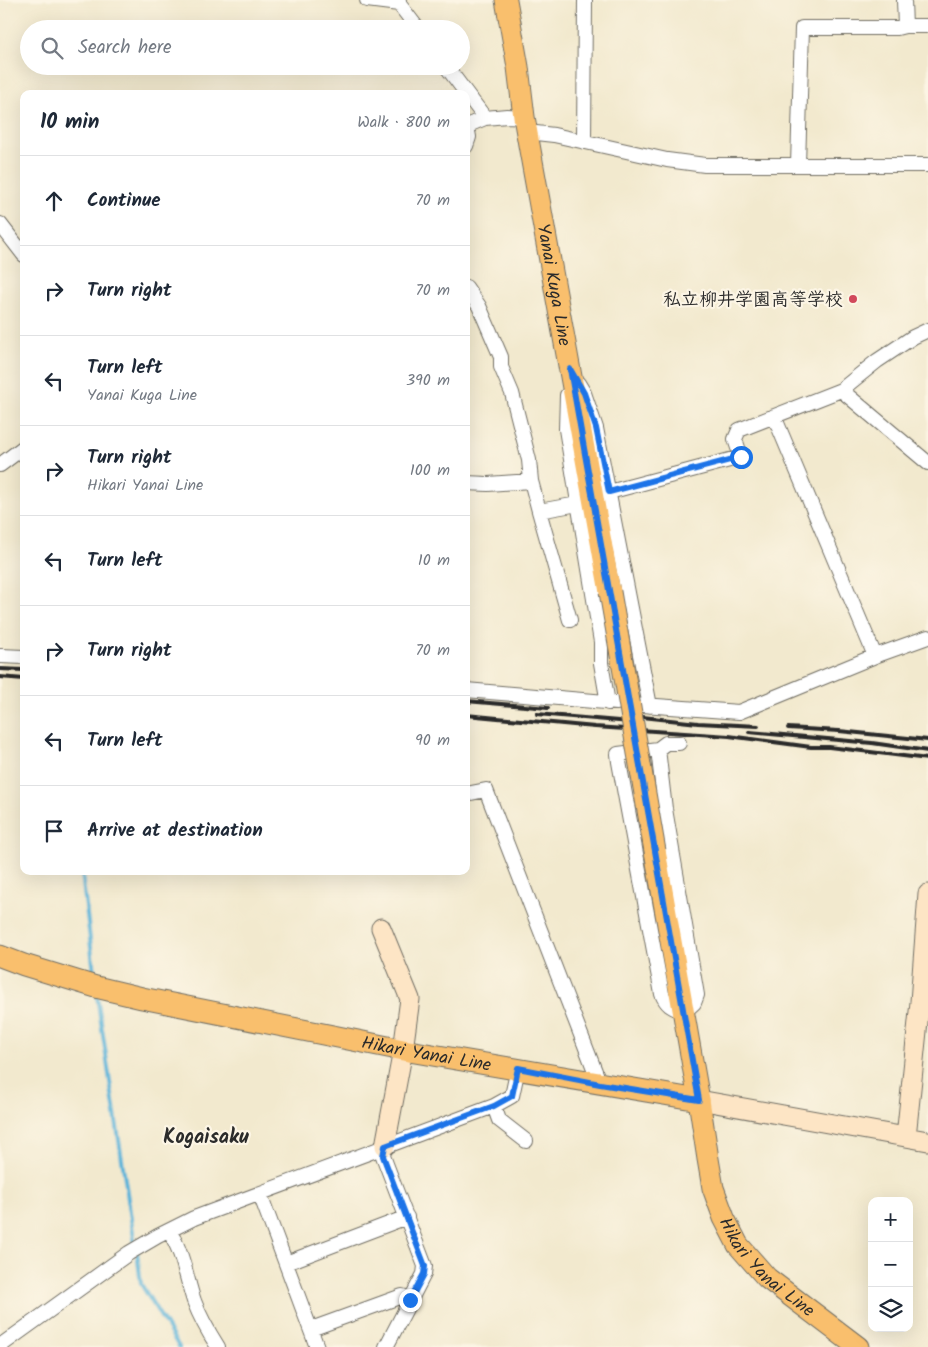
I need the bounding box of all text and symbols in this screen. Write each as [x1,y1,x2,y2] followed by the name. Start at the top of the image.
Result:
[20,20,470,75] search box
[78,33,172,63] text: Search here
[38,34,66,62] icon: search
[40,106,100,139] text: 10 min
[357,110,450,135] text: Walk · 800 m
[87,186,160,216] text: Continue
[40,187,68,215] icon: ahead
[415,188,450,213] text: 70 m
[528,222,578,349] street label: Yanai Kuga Line
[87,276,172,306] text: Turn right
[40,277,68,305] icon: right
[415,278,450,303] text: 70 m
[663,286,843,315] place label: 私立柳井学園高等学校
[847,293,859,305] marker: 私立柳井学園高等学校
[87,353,162,383] text: Turn left
[40,367,68,395] icon: left
[406,368,450,393] text: 390 m
[87,383,197,408] text: Yanai Kuga Line
[87,443,172,473] text: Turn right
[730,446,753,469] route start
[40,457,68,485] icon: right
[410,458,450,483] text: 100 m
[87,473,203,498] text: Hikari Yanai Line
[87,546,162,576] text: Turn left
[40,547,68,575] icon: left
[418,548,450,573] text: 10 m
[87,636,172,666] text: Turn right
[40,637,68,665] icon: right
[415,638,450,663] text: 70 m
[87,726,162,756] text: Turn left
[40,727,68,755] icon: left
[415,728,450,753] text: 90 m
[87,816,263,846] text: Arrive at destination
[40,817,68,845] icon: arrive
[359,1029,493,1081] street label: Hikari Yanai Line
[163,1122,249,1154] district label: Kogaisaku
[868,1197,913,1332] map controls
[868,1197,913,1242] button: +
[710,1213,820,1325] street label: Hikari Yanai Line
[868,1242,913,1287] button: −
[868,1287,913,1332] button: layers
[399,1289,422,1312] route end

